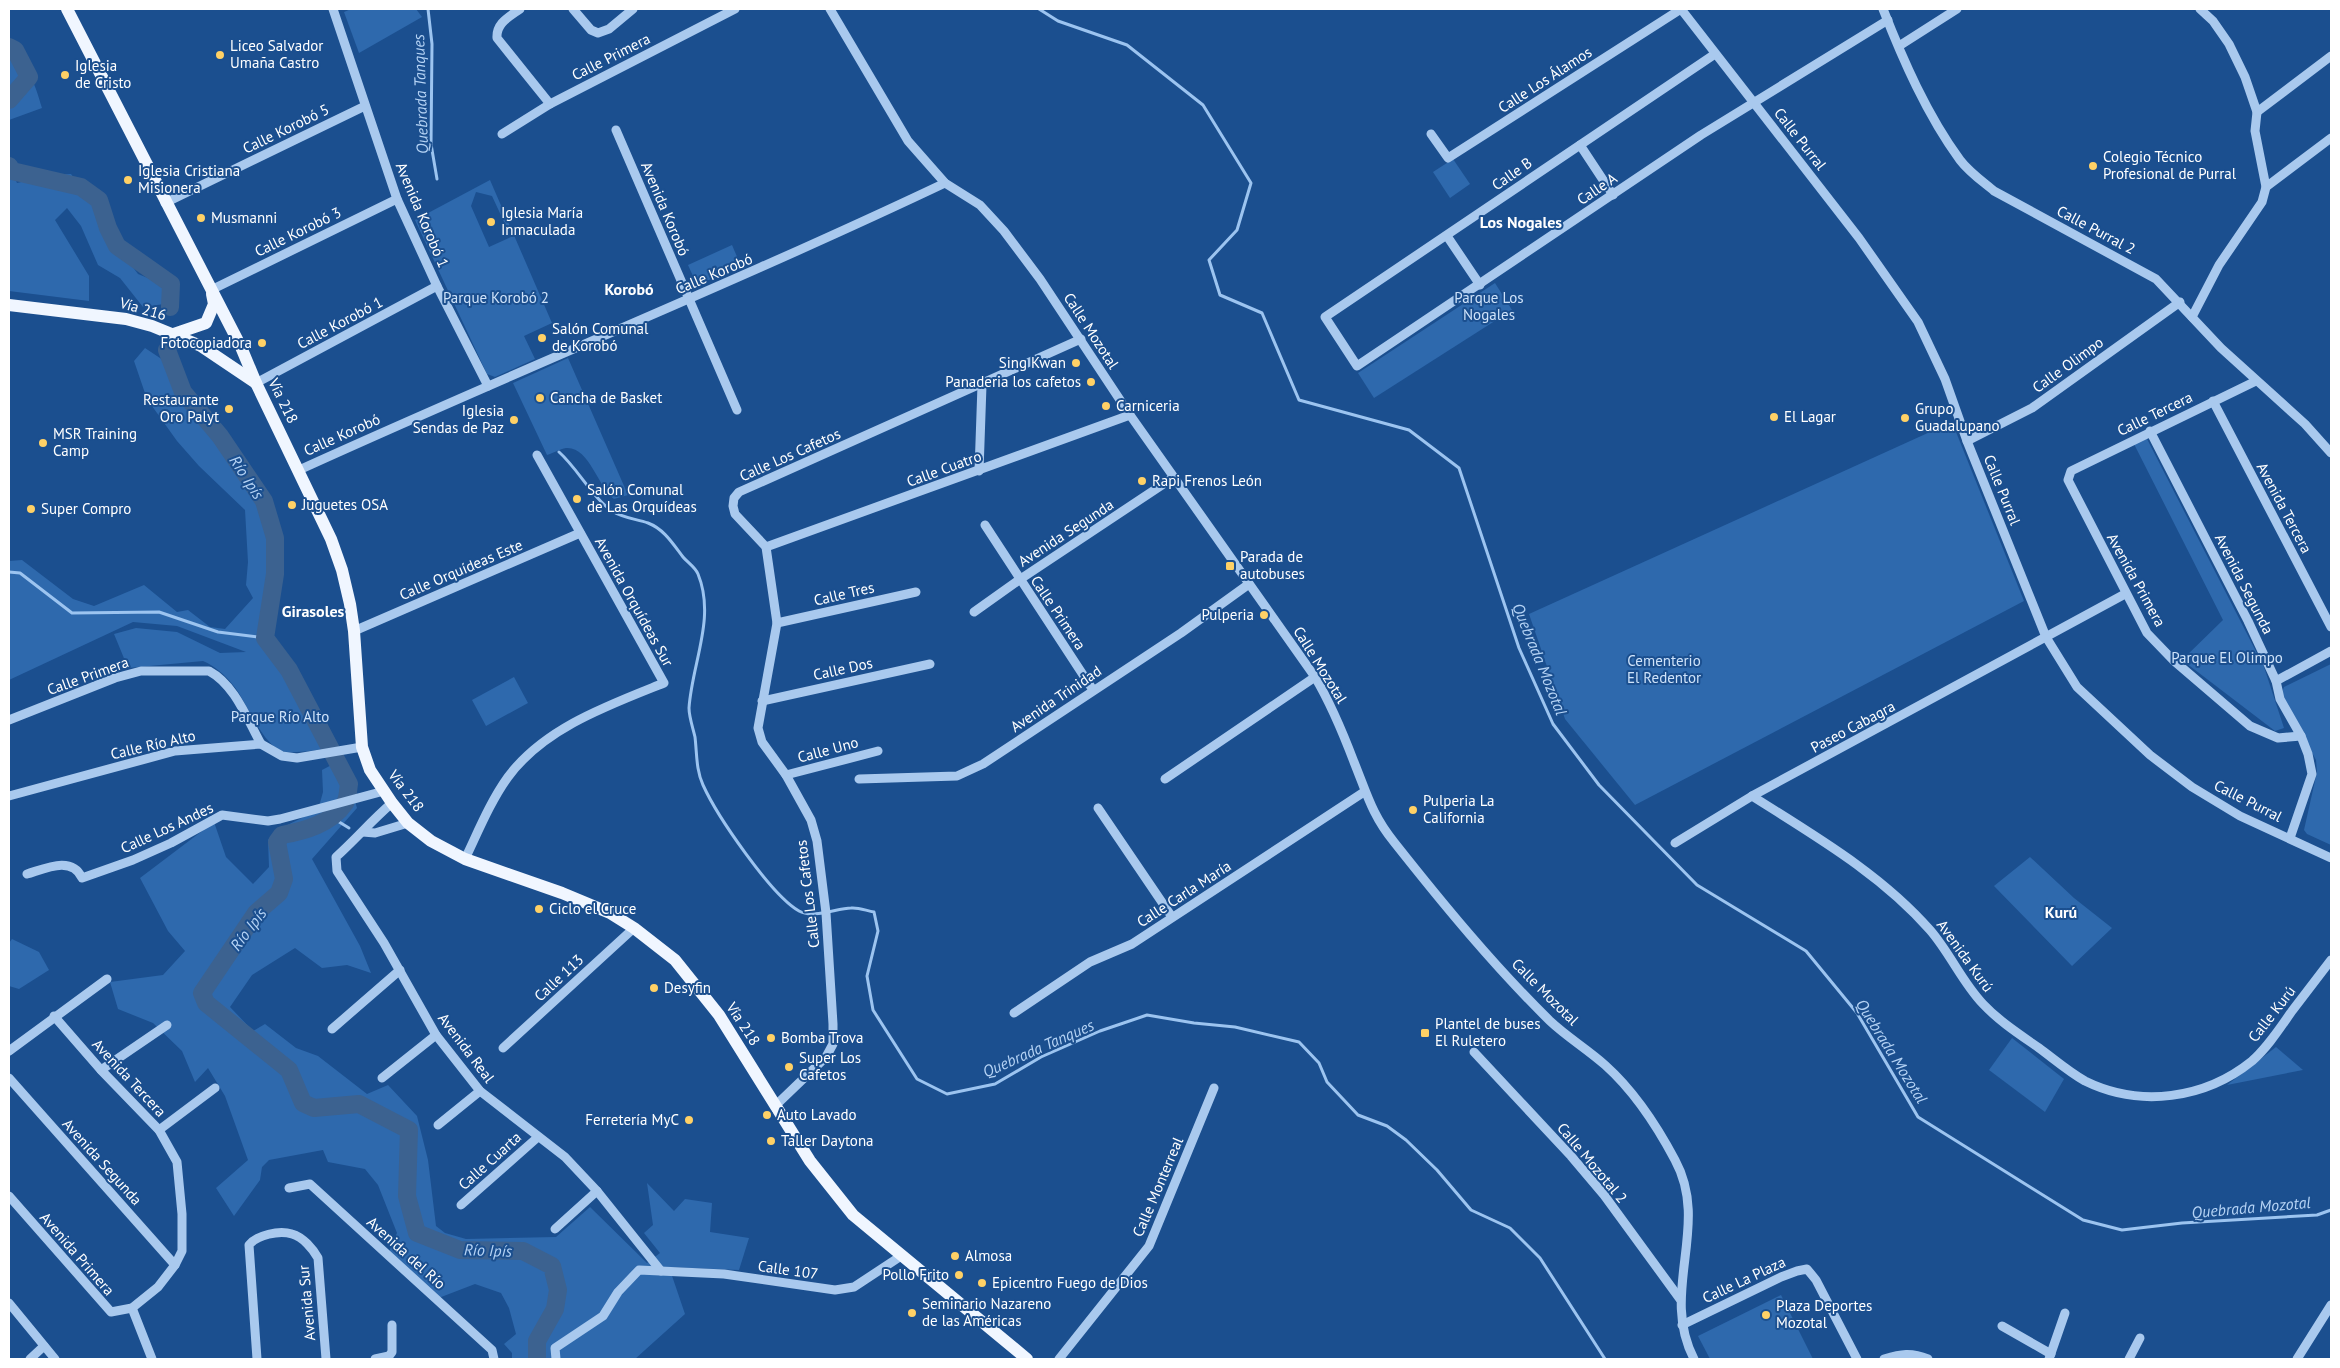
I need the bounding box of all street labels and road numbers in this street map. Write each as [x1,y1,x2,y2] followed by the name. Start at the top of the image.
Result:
[568,29,653,84] street label: Calle Primera
[1494,42,1595,117] street label: Calle Los Álamos
[239,99,332,158] street label: Calle Korobó 5
[1770,104,1831,174] street label: Calle Purral
[1488,153,1536,194] street label: Calle B
[392,159,453,270] street label: Avenida Korobó 1
[637,159,694,259] street label: Avenida Korobó
[1573,168,1621,209] street label: Calle A
[2054,201,2139,258] street label: Calle Purral 2
[251,202,344,261] street label: Calle Korobó 3
[672,249,755,298] street label: Calle Korobó
[1060,289,1123,373] street label: Calle Mozotal
[294,292,386,353] street label: Calle Korobó 1
[117,293,169,324] street label: Vía 216
[2028,332,2107,397] street label: Calle Olimpo
[264,374,302,426] street label: Vía 218
[2114,387,2196,440] street label: Calle Tercera
[301,409,383,460] street label: Calle Korobó
[736,424,843,485] street label: Calle Los Cafetos
[904,446,984,491] street label: Calle Cuatro
[1980,452,2025,528] street label: Calle Purral
[2253,459,2316,556] street label: Avenida Tercera
[1014,495,1117,570] street label: Avenida Segunda
[2103,530,2170,630] street label: Avenida Primera
[2211,530,2278,637] street label: Avenida Segunda
[591,534,678,670] street label: Avenida Orquídeas Sur
[396,535,525,604] street label: Calle Orquídeas Este
[1027,572,1090,653] street label: Calle Primera
[812,577,876,610] street label: Calle Tres
[1289,623,1352,707] street label: Calle Mozotal
[44,652,131,699] street label: Calle Primera
[811,653,874,684] street label: Calle Dos
[1007,661,1105,736] street label: Avenida Trinidad
[1807,696,1898,757] street label: Paseo Cabagra
[109,726,197,764] street label: Calle Río Alto
[795,732,860,767] street label: Calle Uno
[384,765,428,816] street label: Vía 218
[2211,775,2286,826] street label: Calle Purral
[118,798,216,857] street label: Calle Los Andes
[791,839,824,949] street label: Calle Los Cafetos
[1133,856,1234,931] street label: Calle Carla María
[1933,916,1998,996] street label: Avenida Kurú
[530,950,587,1005] street label: Calle 113
[1508,954,1583,1030] street label: Calle Mozotal
[2244,982,2299,1046] street label: Calle Kurú
[722,998,764,1049] street label: Vía 218
[434,1009,499,1087] street label: Avenida Real
[88,1035,170,1121] street label: Avenida Tercera
[59,1114,146,1209] street label: Avenida Segunda
[1553,1118,1632,1207] street label: Calle Mozotal 2
[454,1127,525,1194] street label: Calle Cuarta
[1128,1134,1187,1240] street label: Calle Monterreal
[36,1208,119,1299] street label: Avenida Primera
[363,1212,450,1293] street label: Avenida del Río
[1699,1252,1788,1307] street label: Calle La Plaza
[757,1256,819,1283] street label: Calle 107
[294,1264,319,1342] street label: Avenida Sur

